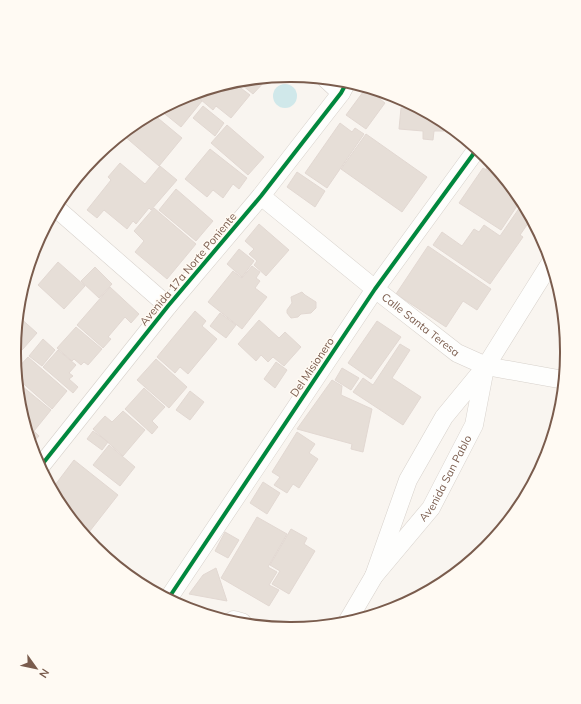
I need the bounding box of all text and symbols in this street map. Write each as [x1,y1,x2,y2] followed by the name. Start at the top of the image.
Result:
[137,210,239,328] street label: Avenida 17a Norte Poniente
[379,290,462,359] street label: Calle Santa Teresa
[287,335,337,399] street label: Del Misionero
[416,433,475,524] street label: Avenida San Pablo
[16,648,56,688] north arrow
[36,666,53,681] text: N

